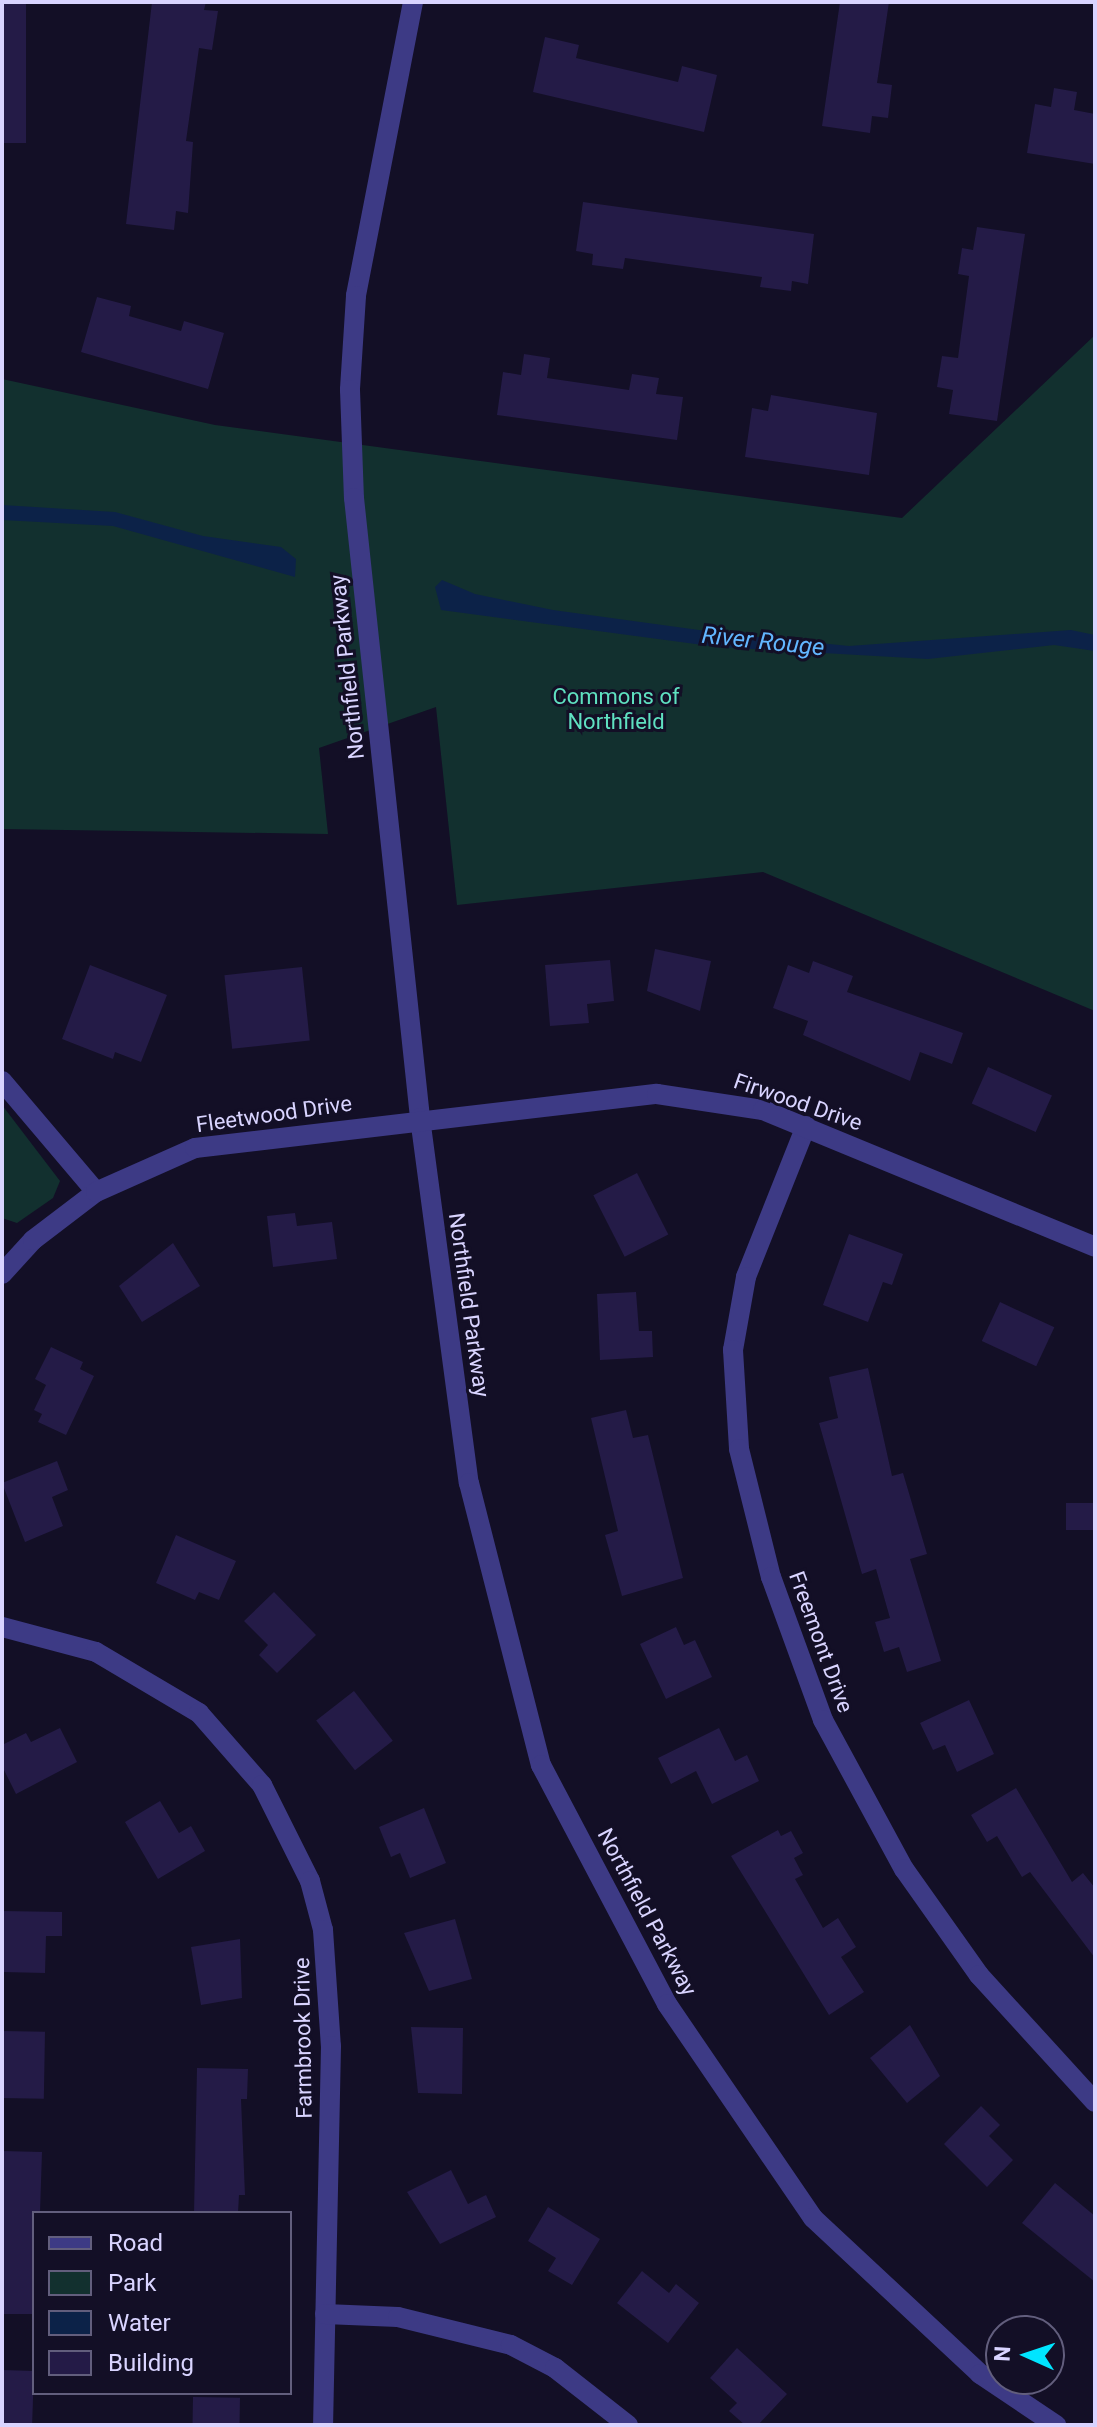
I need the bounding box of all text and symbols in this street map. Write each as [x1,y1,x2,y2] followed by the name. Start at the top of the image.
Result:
[324,573,370,761] street label: Northfield Parkway
[700,621,826,663] water label: River Rouge
[552,683,680,734] park label: Commons of Northfield
[730,1068,866,1136] street label: Firwood Drive
[194,1090,354,1138] street label: Fleetwood Drive
[443,1211,495,1399] street label: Northfield Parkway
[783,1568,859,1716] street label: Freemont Drive
[592,1824,702,2000] street label: Northfield Parkway
[288,1957,318,2119] street label: Farmbrook Drive
[32,2211,292,2395] legend
[108,2229,163,2257] text: Road
[108,2269,156,2297] text: Park
[108,2309,171,2337] text: Water
[985,2315,1065,2395] north arrow
[990,2345,1015,2362] text: N
[108,2349,194,2377] text: Building

